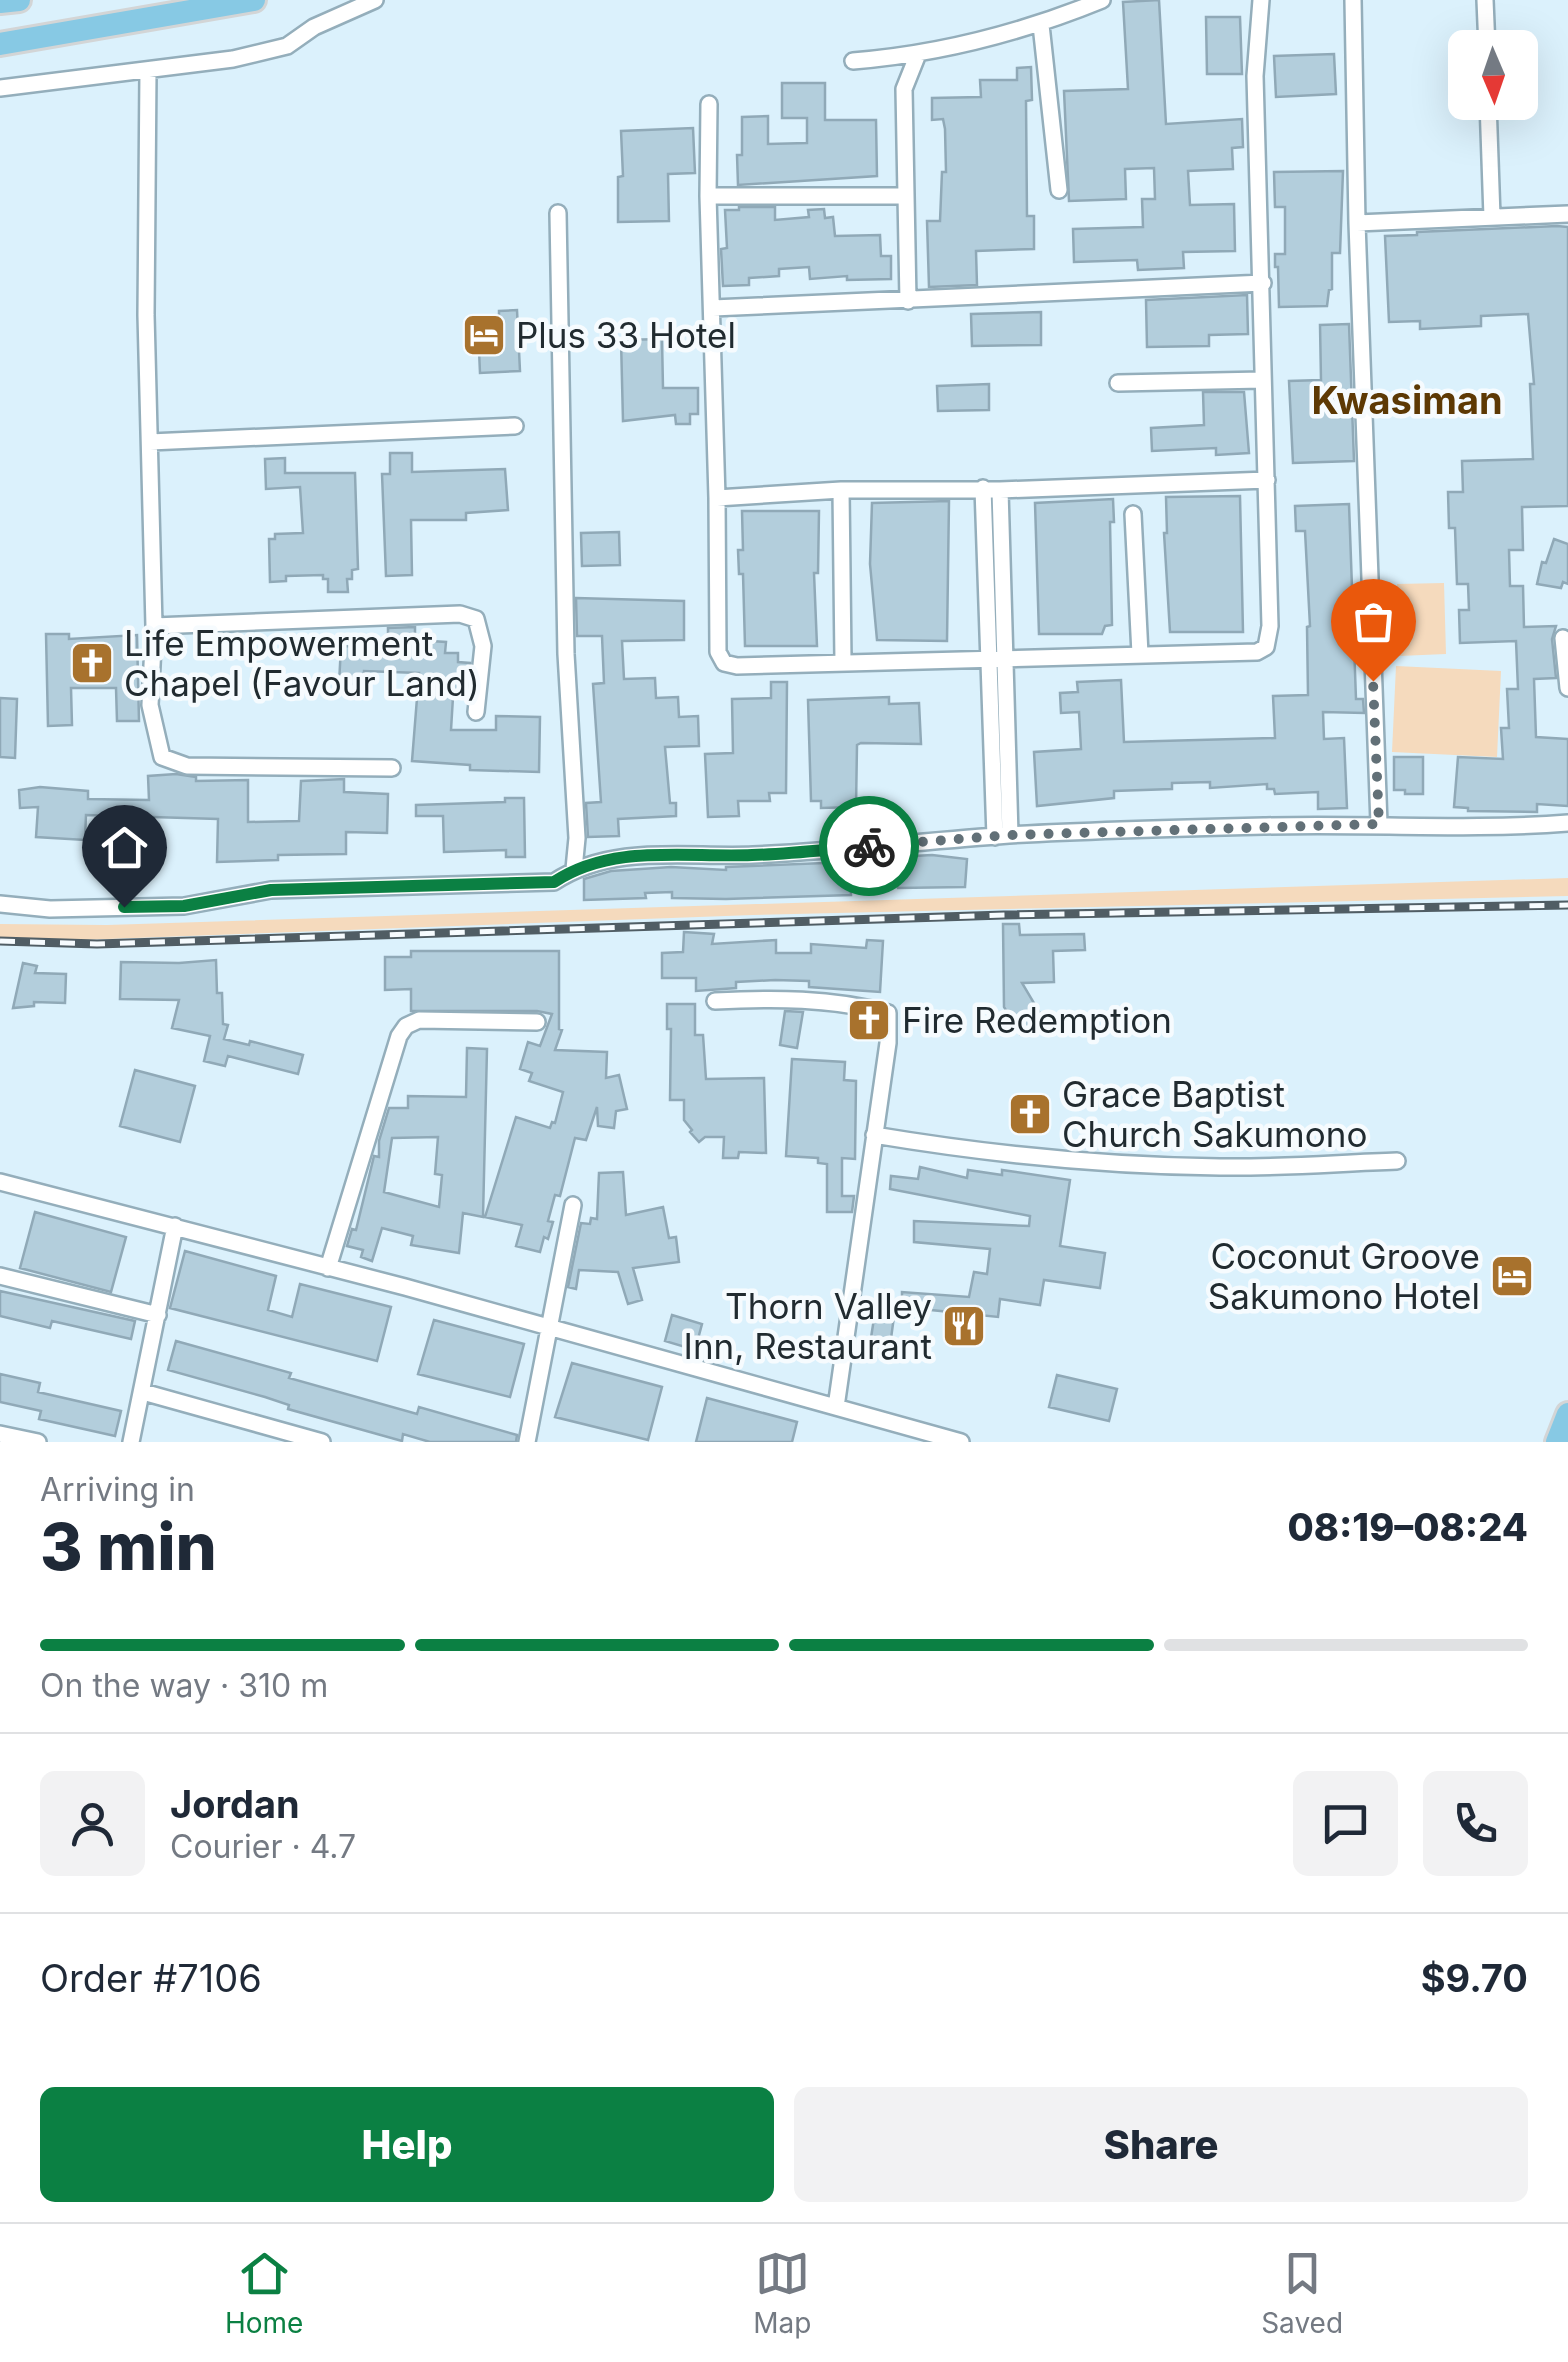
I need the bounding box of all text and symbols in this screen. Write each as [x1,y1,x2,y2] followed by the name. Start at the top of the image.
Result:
[1448,30,1538,120] north arrow
[1448,30,1538,120] map controls
[461,312,507,358] hotel icon: Plus 33 Hotel
[516,314,736,356] place label: Plus 33 Hotel
[1311,377,1503,423] district label: Kwasiman
[1331,579,1416,682] pin
[1346,594,1401,649] icon: bag
[124,622,480,704] place label: Life Empowerment Chapel (Favour Land)
[69,640,115,686] church icon: Life Empowerment Chapel (Favour Land)
[819,796,919,896] courier
[82,805,167,908] pin
[842,819,897,874] icon: bike
[97,820,152,875] icon: home
[846,997,892,1043] church icon: Fire Redemption
[902,999,1172,1041] place label: Fire Redemption
[1062,1073,1367,1155] place label: Grace Baptist Church Sakumono
[1007,1091,1053,1137] church icon: Grace Baptist Church Sakumono
[1208,1235,1480,1317] place label: Coconut Groove Sakumono Hotel
[1489,1253,1535,1299] hotel icon: Coconut Groove Sakumono Hotel
[683,1285,932,1367] place label: Thorn Valley Inn, Restaurant
[941,1303,987,1349] restaurant icon: Thorn Valley Inn, Restaurant
[40,1470,195,1509] text: Arriving in
[1287,1504,1528,1550] text: 08:19–08:24
[40,1507,217,1586] text: 3 min
[40,1666,328,1705] text: On the way · 310 m
[40,1771,145,1876] button: person
[1293,1771,1398,1876] button: chat
[1423,1771,1528,1876] button: phone
[170,1781,300,1827] text: Jordan
[170,1827,356,1866] text: Courier · 4.7
[40,1955,262,2001] text: Order #7106
[1421,1955,1528,2001] text: $9.70
[40,2087,774,2202] button: Help
[794,2087,1528,2202] button: Share
[225,2246,303,2340] tab: Home
[753,2246,811,2340] tab: Map
[1261,2246,1343,2340] tab: Saved

